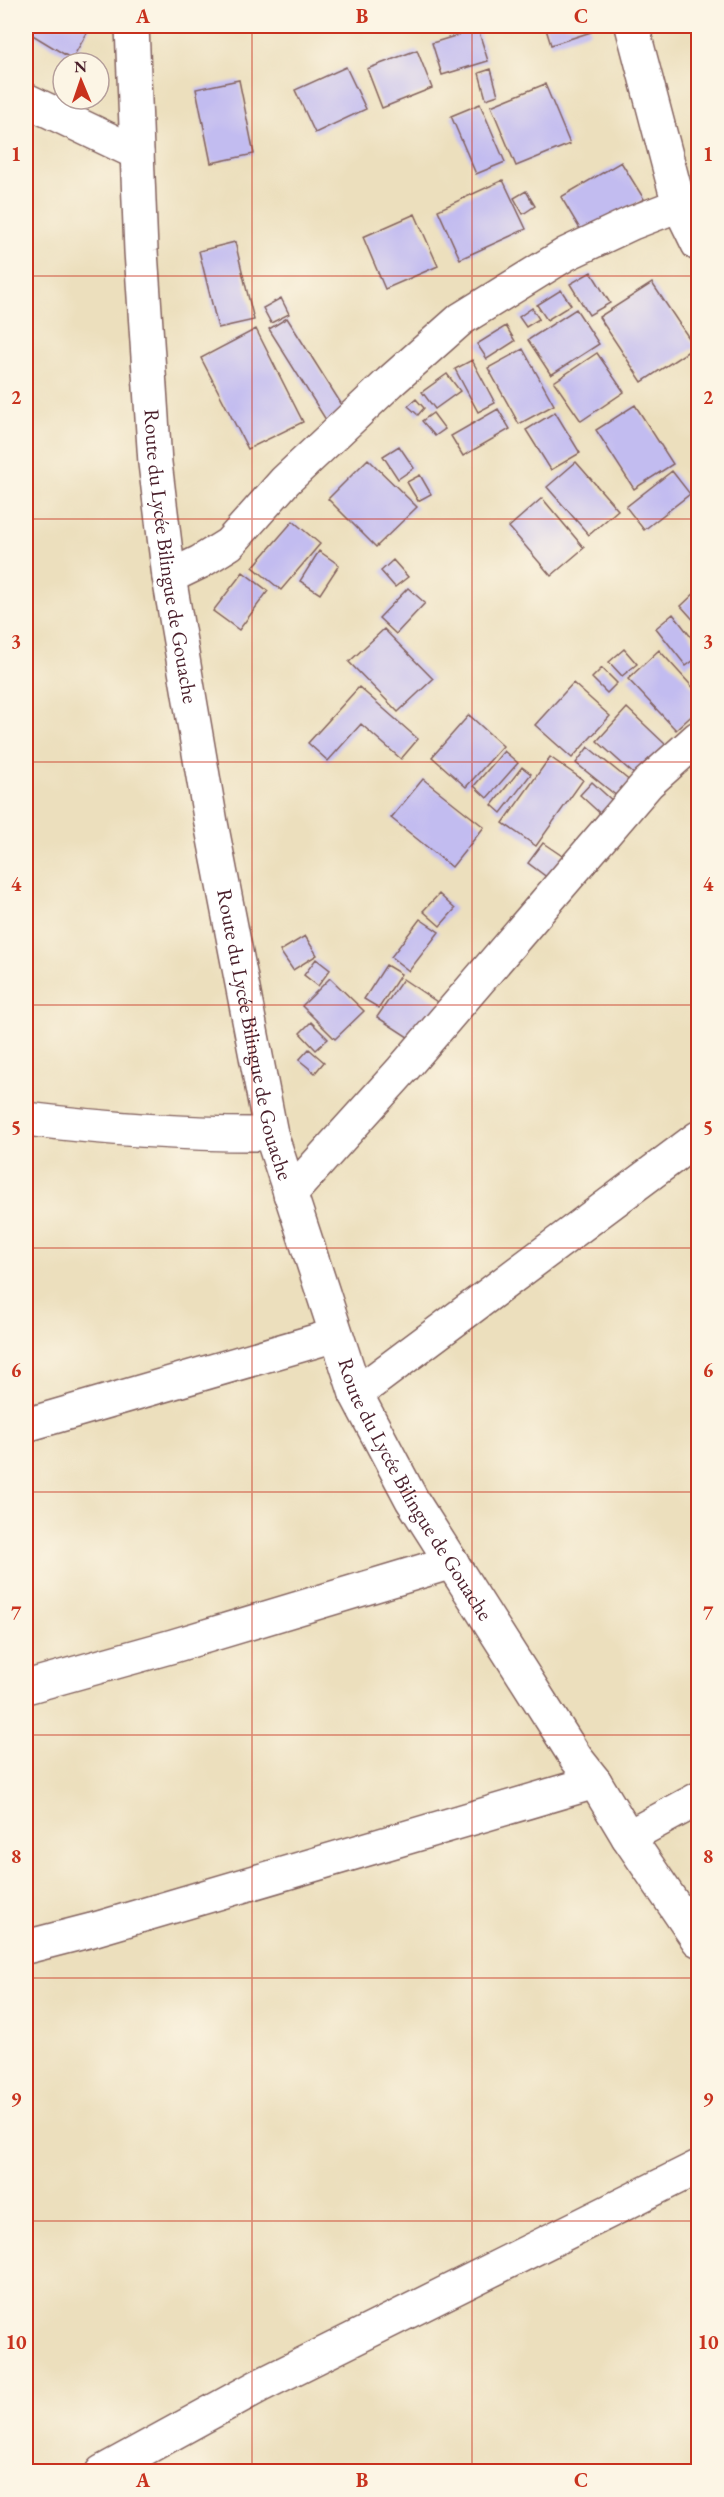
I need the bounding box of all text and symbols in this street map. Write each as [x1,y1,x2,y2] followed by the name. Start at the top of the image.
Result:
[135,3,151,29] text: A
[356,3,368,29] text: B
[574,3,588,29] text: C
[51,51,111,111] north arrow
[74,56,87,77] text: N
[11,141,21,167] text: 1
[703,141,713,167] text: 1
[11,384,22,410] text: 2
[703,384,714,410] text: 2
[138,408,204,705] street label: Route du Lycée Bilingue de Gouache
[11,628,21,654] text: 3
[703,628,713,654] text: 3
[11,871,22,897] text: 4
[703,871,714,897] text: 4
[211,887,299,1183] street label: Route du Lycée Bilingue de Gouache
[11,1114,21,1140] text: 5
[703,1114,713,1140] text: 5
[332,1355,499,1625] street label: Route du Lycée Bilingue de Gouache
[11,1357,22,1383] text: 6
[703,1357,714,1383] text: 6
[11,1600,22,1626] text: 7
[703,1600,714,1626] text: 7
[11,1843,21,1869] text: 8
[703,1843,713,1869] text: 8
[11,2086,22,2112] text: 9
[703,2086,714,2112] text: 9
[5,2329,27,2355] text: 10
[697,2329,719,2355] text: 10
[135,2467,151,2493] text: A
[356,2467,368,2493] text: B
[574,2467,588,2493] text: C

